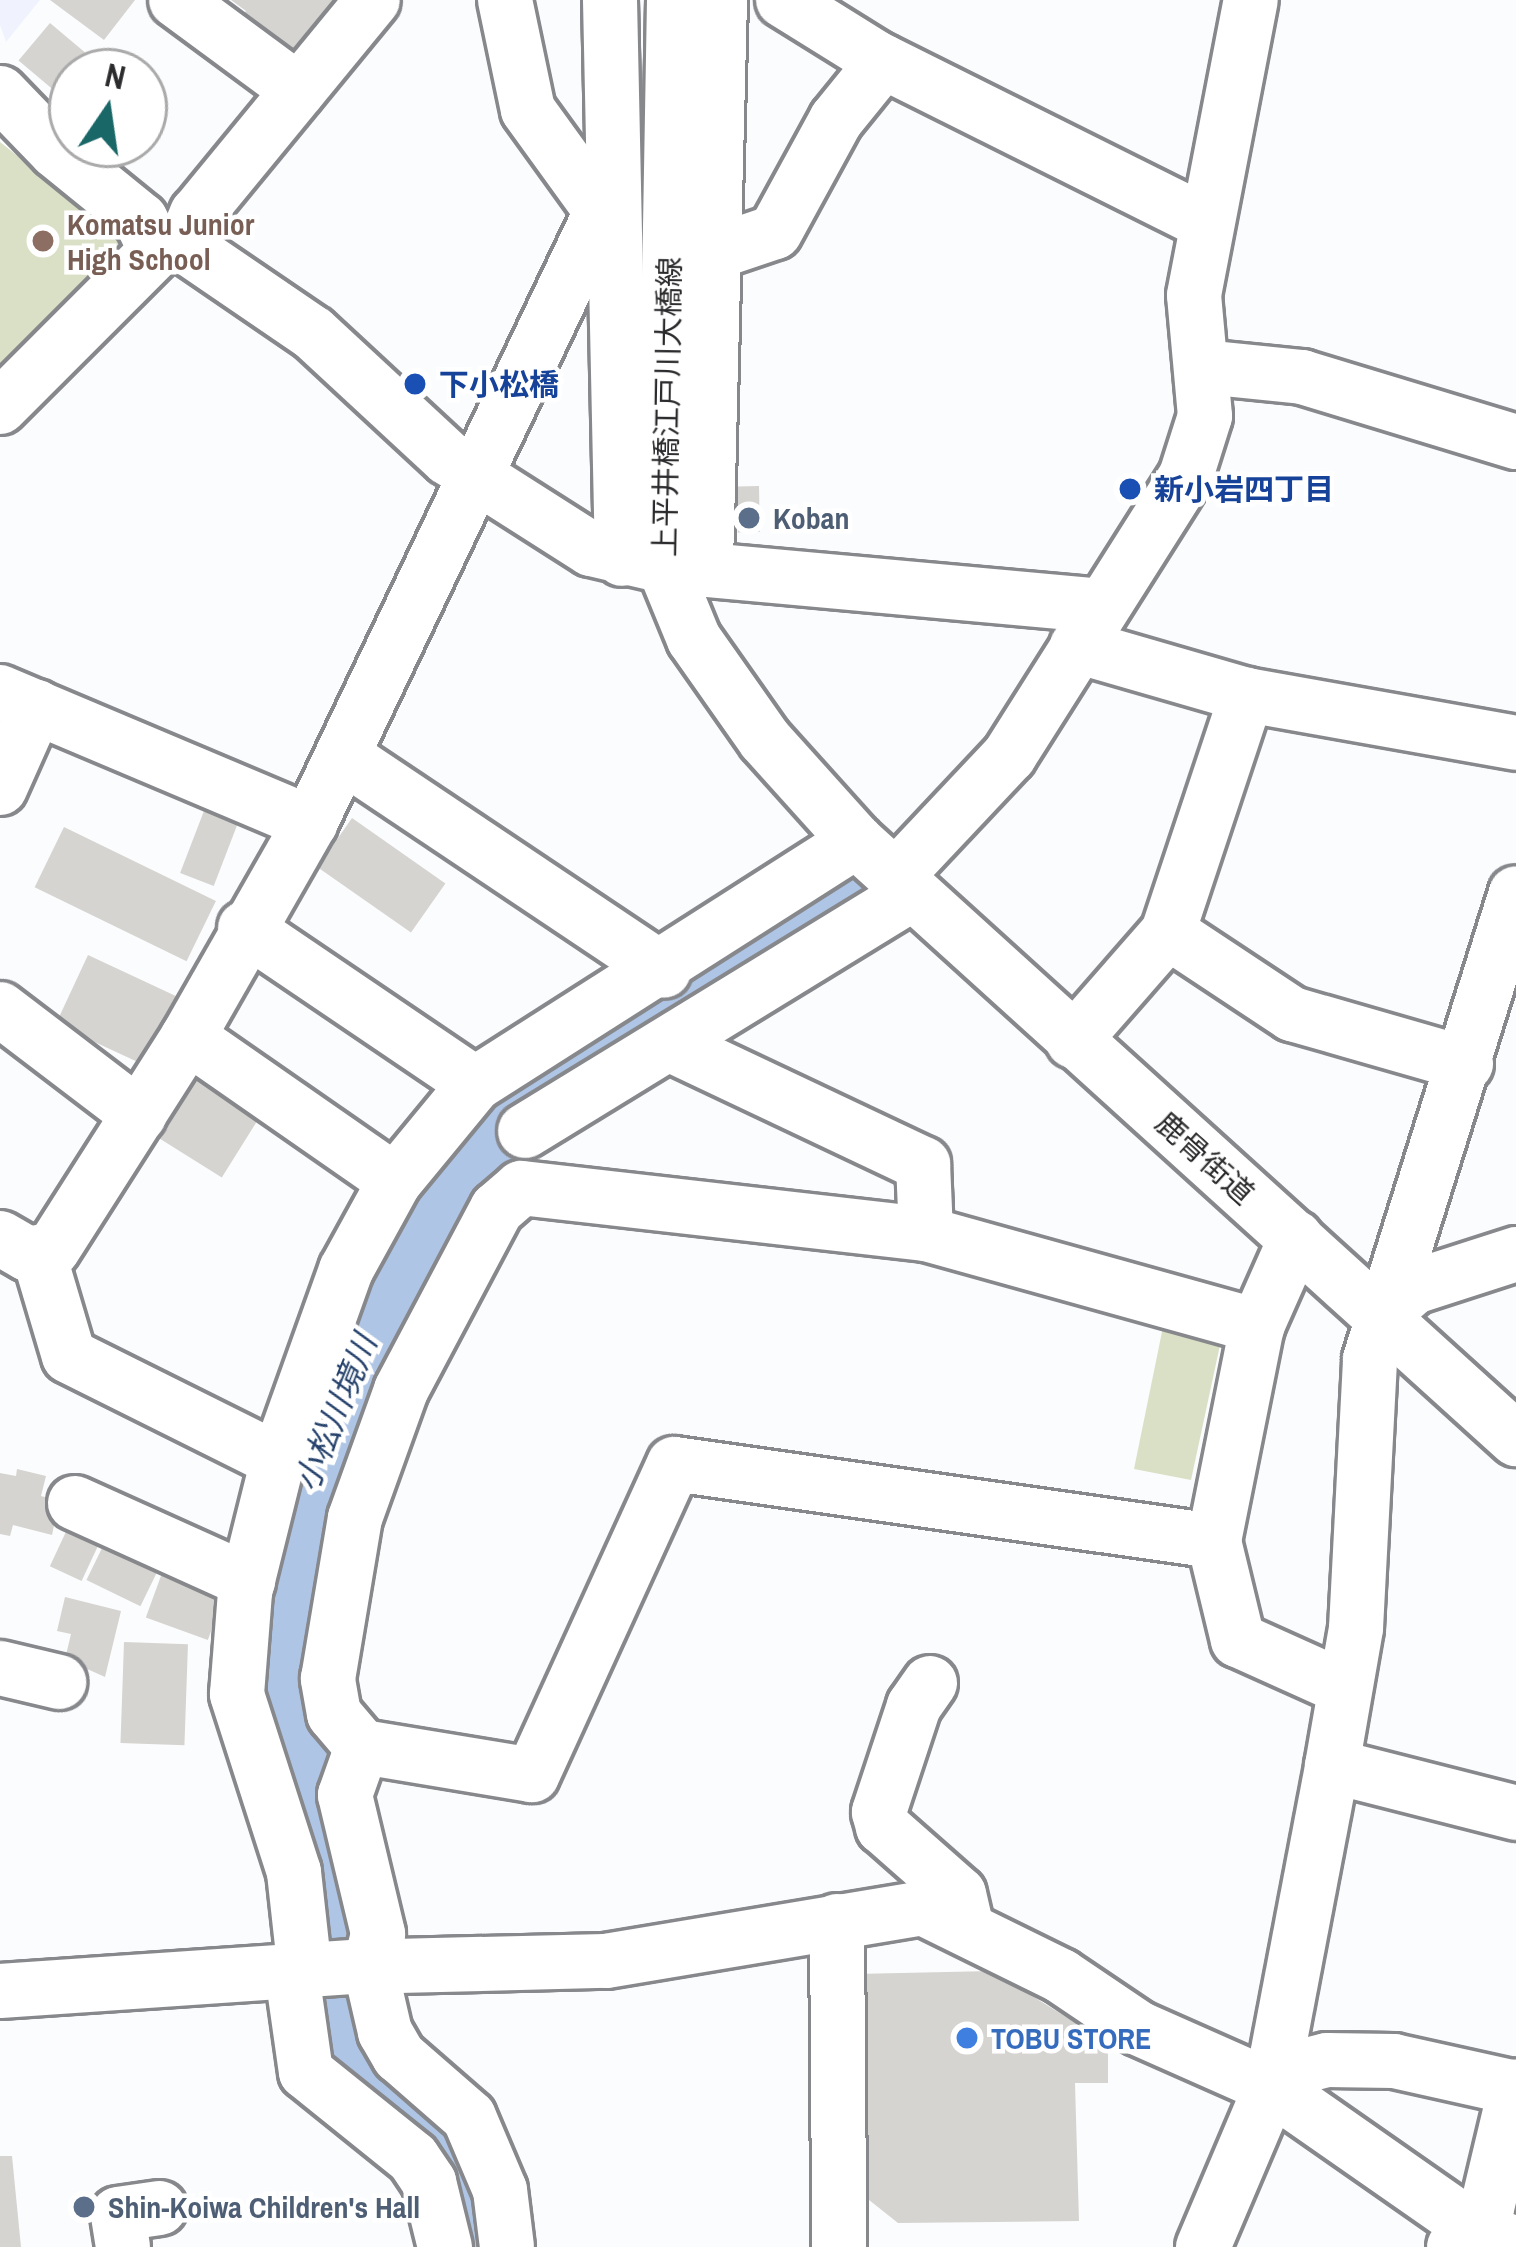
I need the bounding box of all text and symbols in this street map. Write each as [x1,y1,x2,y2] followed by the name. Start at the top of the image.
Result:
[48,48,168,168] north arrow
[101,52,130,99] text: N
[67,206,254,276] place label: Komatsu Junior High School
[30,228,56,254] marker: Komatsu Junior High School
[646,257,688,557] street label: 上平井橋江戸川大橋線
[439,366,559,402] place label: 下小松橋
[402,371,428,397] marker: 下小松橋
[1154,471,1334,507] place label: 新小岩四丁目
[1117,476,1143,502] marker: 新小岩四丁目
[773,500,850,536] place label: Koban
[736,505,762,531] marker: Koban
[1148,1104,1262,1212] street label: 鹿骨街道
[287,1329,385,1497] water label: 小松川境川
[991,2020,1151,2056] place label: TOBU STORE
[954,2025,980,2051] marker: TOBU STORE
[108,2189,420,2225] place label: Shin-Koiwa Children's Hall
[71,2194,97,2220] marker: Shin-Koiwa Children's Hall

